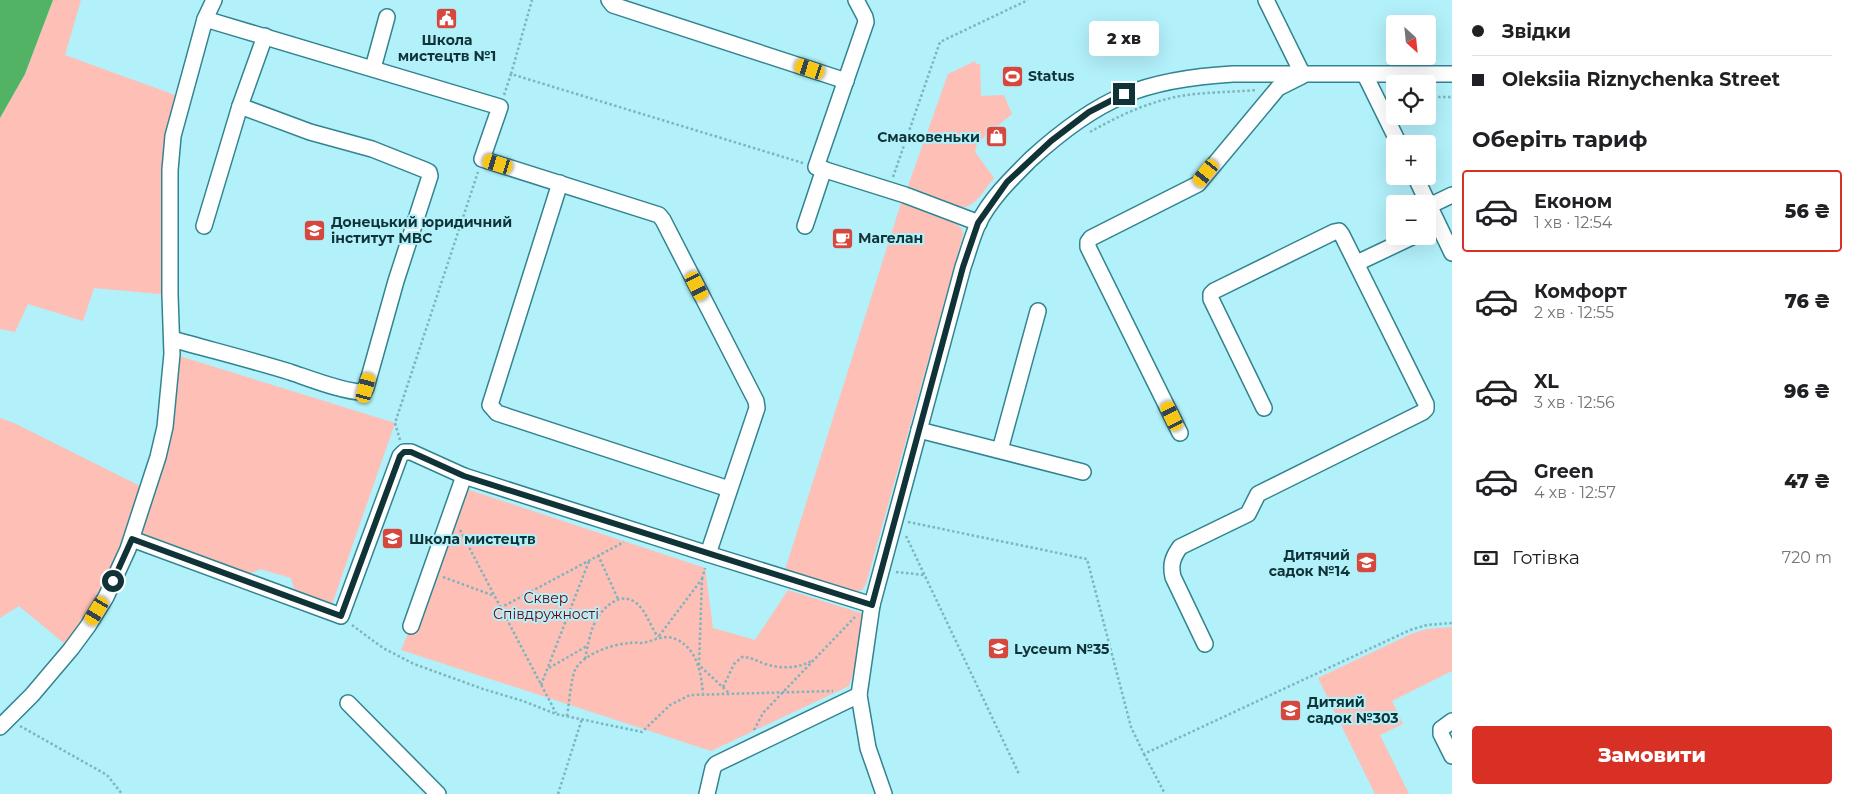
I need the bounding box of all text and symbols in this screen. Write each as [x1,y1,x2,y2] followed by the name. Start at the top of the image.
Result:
[435,6,459,30] public building icon: Школа мистецтв №1
[1386,15,1436,65] north arrow
[1386,15,1436,245] map controls
[1502,20,1571,43] text: Звідки
[1089,22,1159,56] callout: 2 хв
[1107,29,1141,48] text: 2 хв
[398,31,496,65] place label: Школа мистецтв №1
[793,57,826,81] car
[1000,64,1024,88] sports icon: Status
[1028,67,1075,85] place label: Status
[1502,68,1780,91] text: Oleksiia Riznychenka Street
[1386,75,1436,125] button: locate
[1113,83,1135,105] route end
[984,125,1008,149] shop icon: Смаковеньки
[1472,126,1647,153] text: Оберіть тариф
[877,128,980,146] place label: Смаковеньки
[1386,135,1436,185] button: +
[481,152,514,176] car
[1190,157,1221,189] car
[1474,189,1519,234] icon: car
[1534,190,1612,213] text: Економ
[1386,195,1436,245] button: −
[1785,200,1830,223] text: 56 ₴
[331,213,512,247] place label: Донецький юридичний інститут МВС
[1534,213,1612,232] text: 1 хв · 12:54
[303,218,327,242] school or university icon: Донецький юридичний інститут МВС
[830,226,854,250] cafe icon: Магелан
[858,229,923,247] place label: Магелан
[683,269,710,303] car
[1474,279,1519,324] icon: car
[1534,280,1627,303] text: Комфорт
[1785,290,1830,313] text: 76 ₴
[1534,303,1614,322] text: 2 хв · 12:55
[1474,369,1519,414] icon: car
[1534,370,1559,393] text: XL
[354,372,377,404] car
[1784,380,1830,403] text: 96 ₴
[1534,393,1615,412] text: 3 хв · 12:56
[1158,399,1185,433] car
[1474,459,1519,504] icon: car
[1534,460,1594,483] text: Green
[1784,470,1830,493] text: 47 ₴
[1534,483,1616,502] text: 4 хв · 12:57
[381,527,405,551] school or university icon: Школа мистецтв
[409,530,536,548] place label: Школа мистецтв
[1472,544,1500,572] icon: cash
[1269,546,1350,580] place label: Дитячий садок №14
[1512,546,1580,569] text: Готівка
[1782,548,1832,567] text: 720 m
[1354,551,1378,575] school or university icon: Дитячий садок №14
[102,570,124,592] route start
[493,589,599,623] park label: Сквер Співдружності
[82,594,111,628] car
[986,637,1010,661] school or university icon: Lyceum №35
[1014,640,1109,658] place label: Lyceum №35
[1307,693,1399,727] place label: Дитяий садок №303
[1279,698,1303,722] school or university icon: Дитяий садок №303
[1472,726,1832,784] button: Замовити

